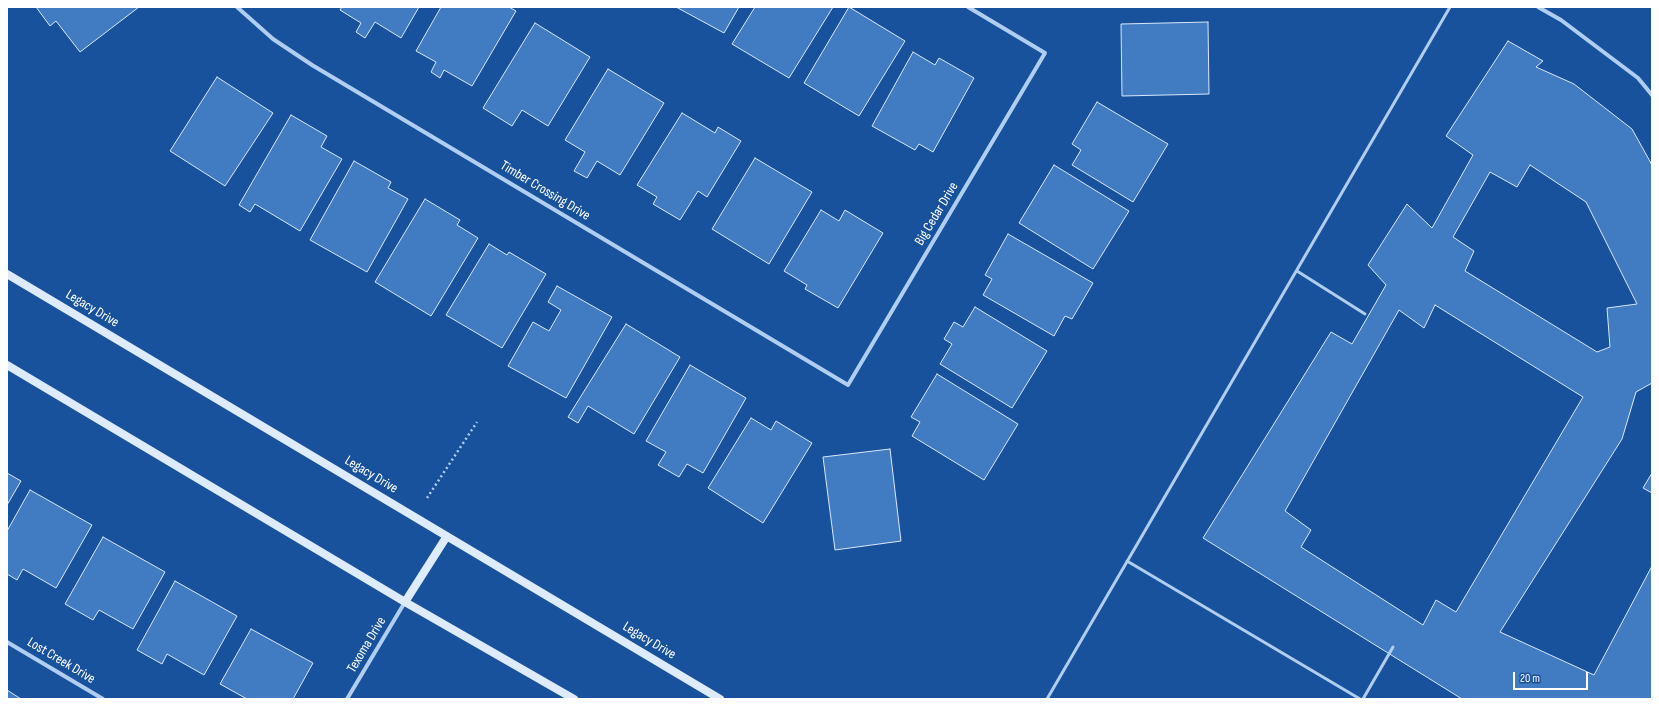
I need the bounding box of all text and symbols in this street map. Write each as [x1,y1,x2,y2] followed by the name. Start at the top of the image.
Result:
[497,158,593,224] street label: Timber Crossing Drive
[912,179,962,249] street label: Big Cedar Drive
[62,287,122,331] street label: Legacy Drive
[341,453,401,497] street label: Legacy Drive
[344,614,390,676] street label: Texoma Drive
[619,619,679,663] street label: Legacy Drive
[24,634,98,688] street label: Lost Creek Drive
[1515,664,1590,690] scale bar
[1520,671,1540,686] text: 20 m

